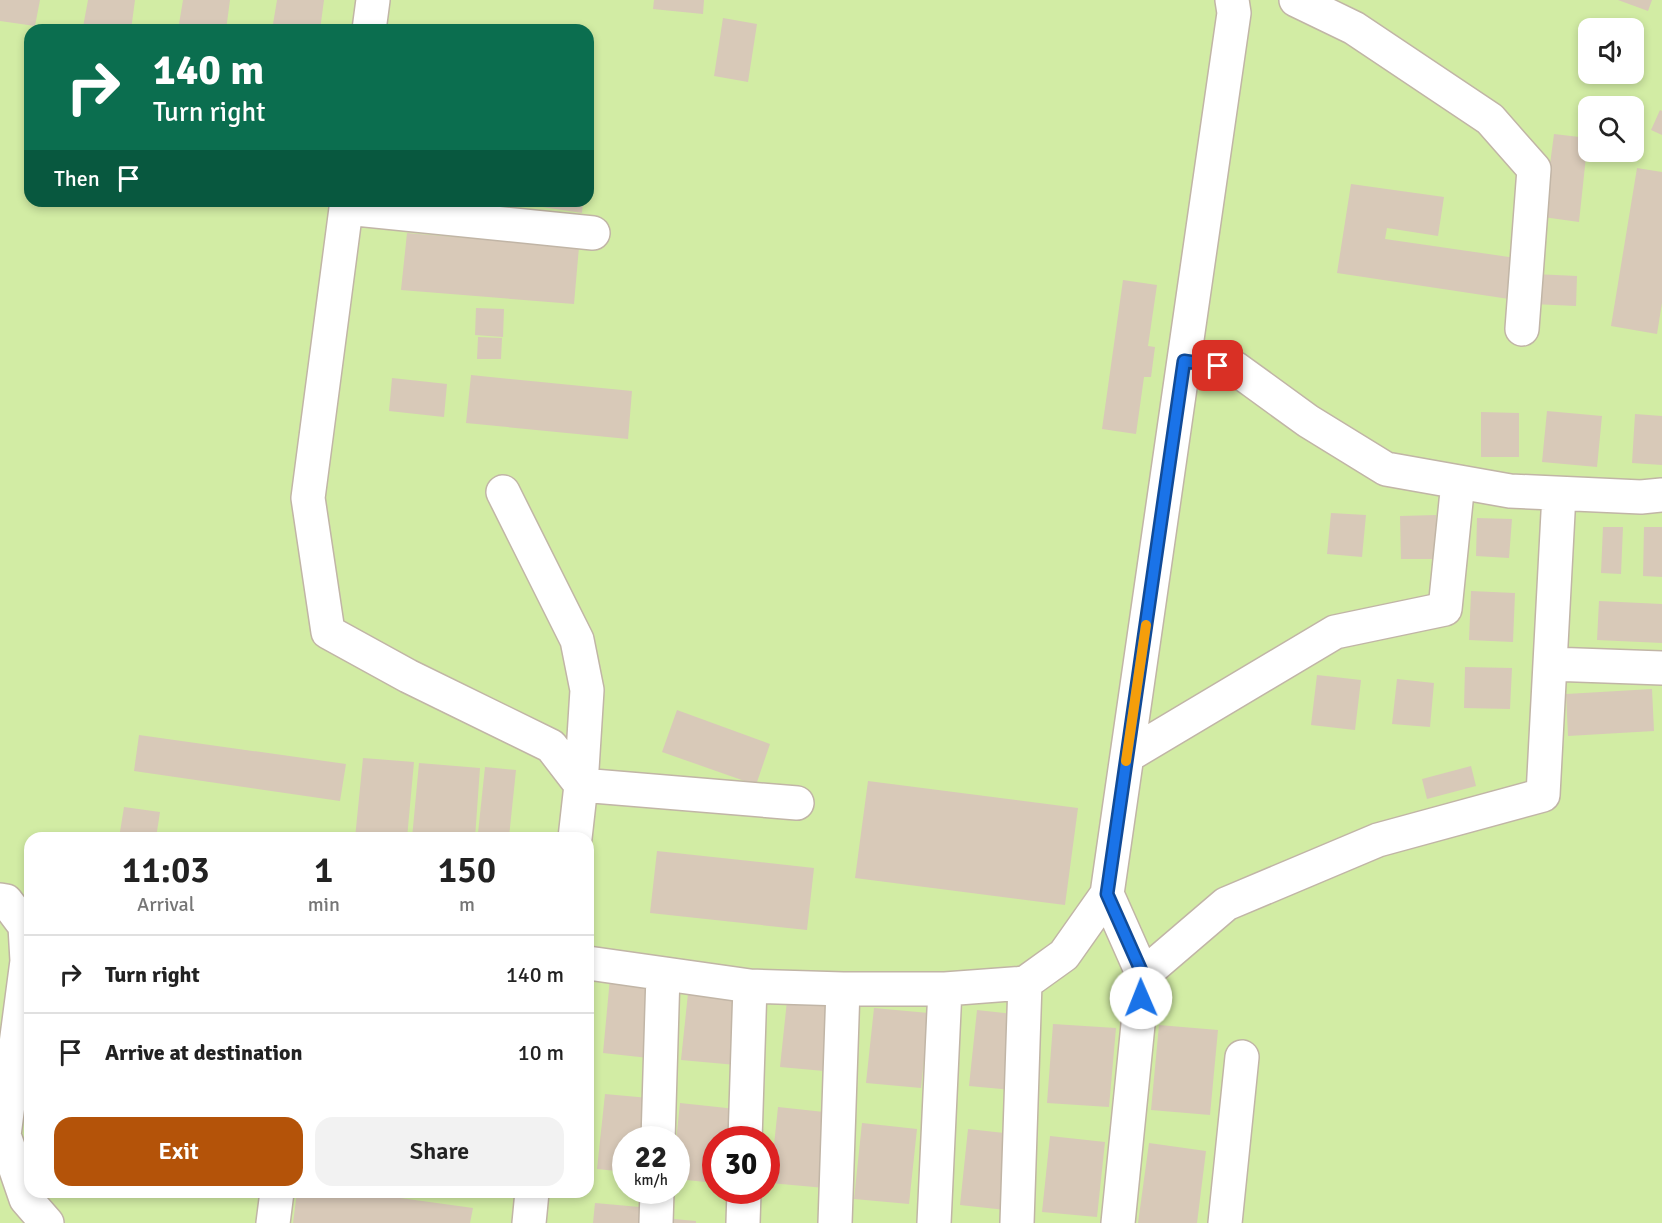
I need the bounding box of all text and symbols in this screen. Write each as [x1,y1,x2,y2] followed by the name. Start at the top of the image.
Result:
[1578,18,1644,162] map controls
[1578,18,1644,84] button: sound
[153,45,264,96] text: 140 m
[54,48,132,126] icon: right
[153,96,266,129] text: Turn right
[1578,96,1644,162] button: search
[112,162,145,195] icon: arrive
[54,165,100,192] text: Then
[1192,340,1243,391] pin
[1201,349,1234,382] icon: arrive
[122,848,210,893] text: 11:03
[314,848,334,893] text: 1
[438,848,496,893] text: 150
[137,892,195,917] text: Arrival
[308,892,340,917] text: min
[459,892,475,917] text: m
[54,958,87,991] icon: right
[105,961,200,988] text: Turn right
[506,961,564,988] text: 140 m
[1109,966,1173,1030] position arrow
[54,1036,87,1069] icon: arrive
[105,1039,302,1066] text: Arrive at destination
[518,1039,564,1066] text: 10 m
[54,1117,303,1186] button: Exit
[315,1117,564,1186] button: Share
[702,1126,780,1204] speed limit sign: 30
[635,1139,667,1176] text: 22
[634,1171,668,1189] text: km/h

